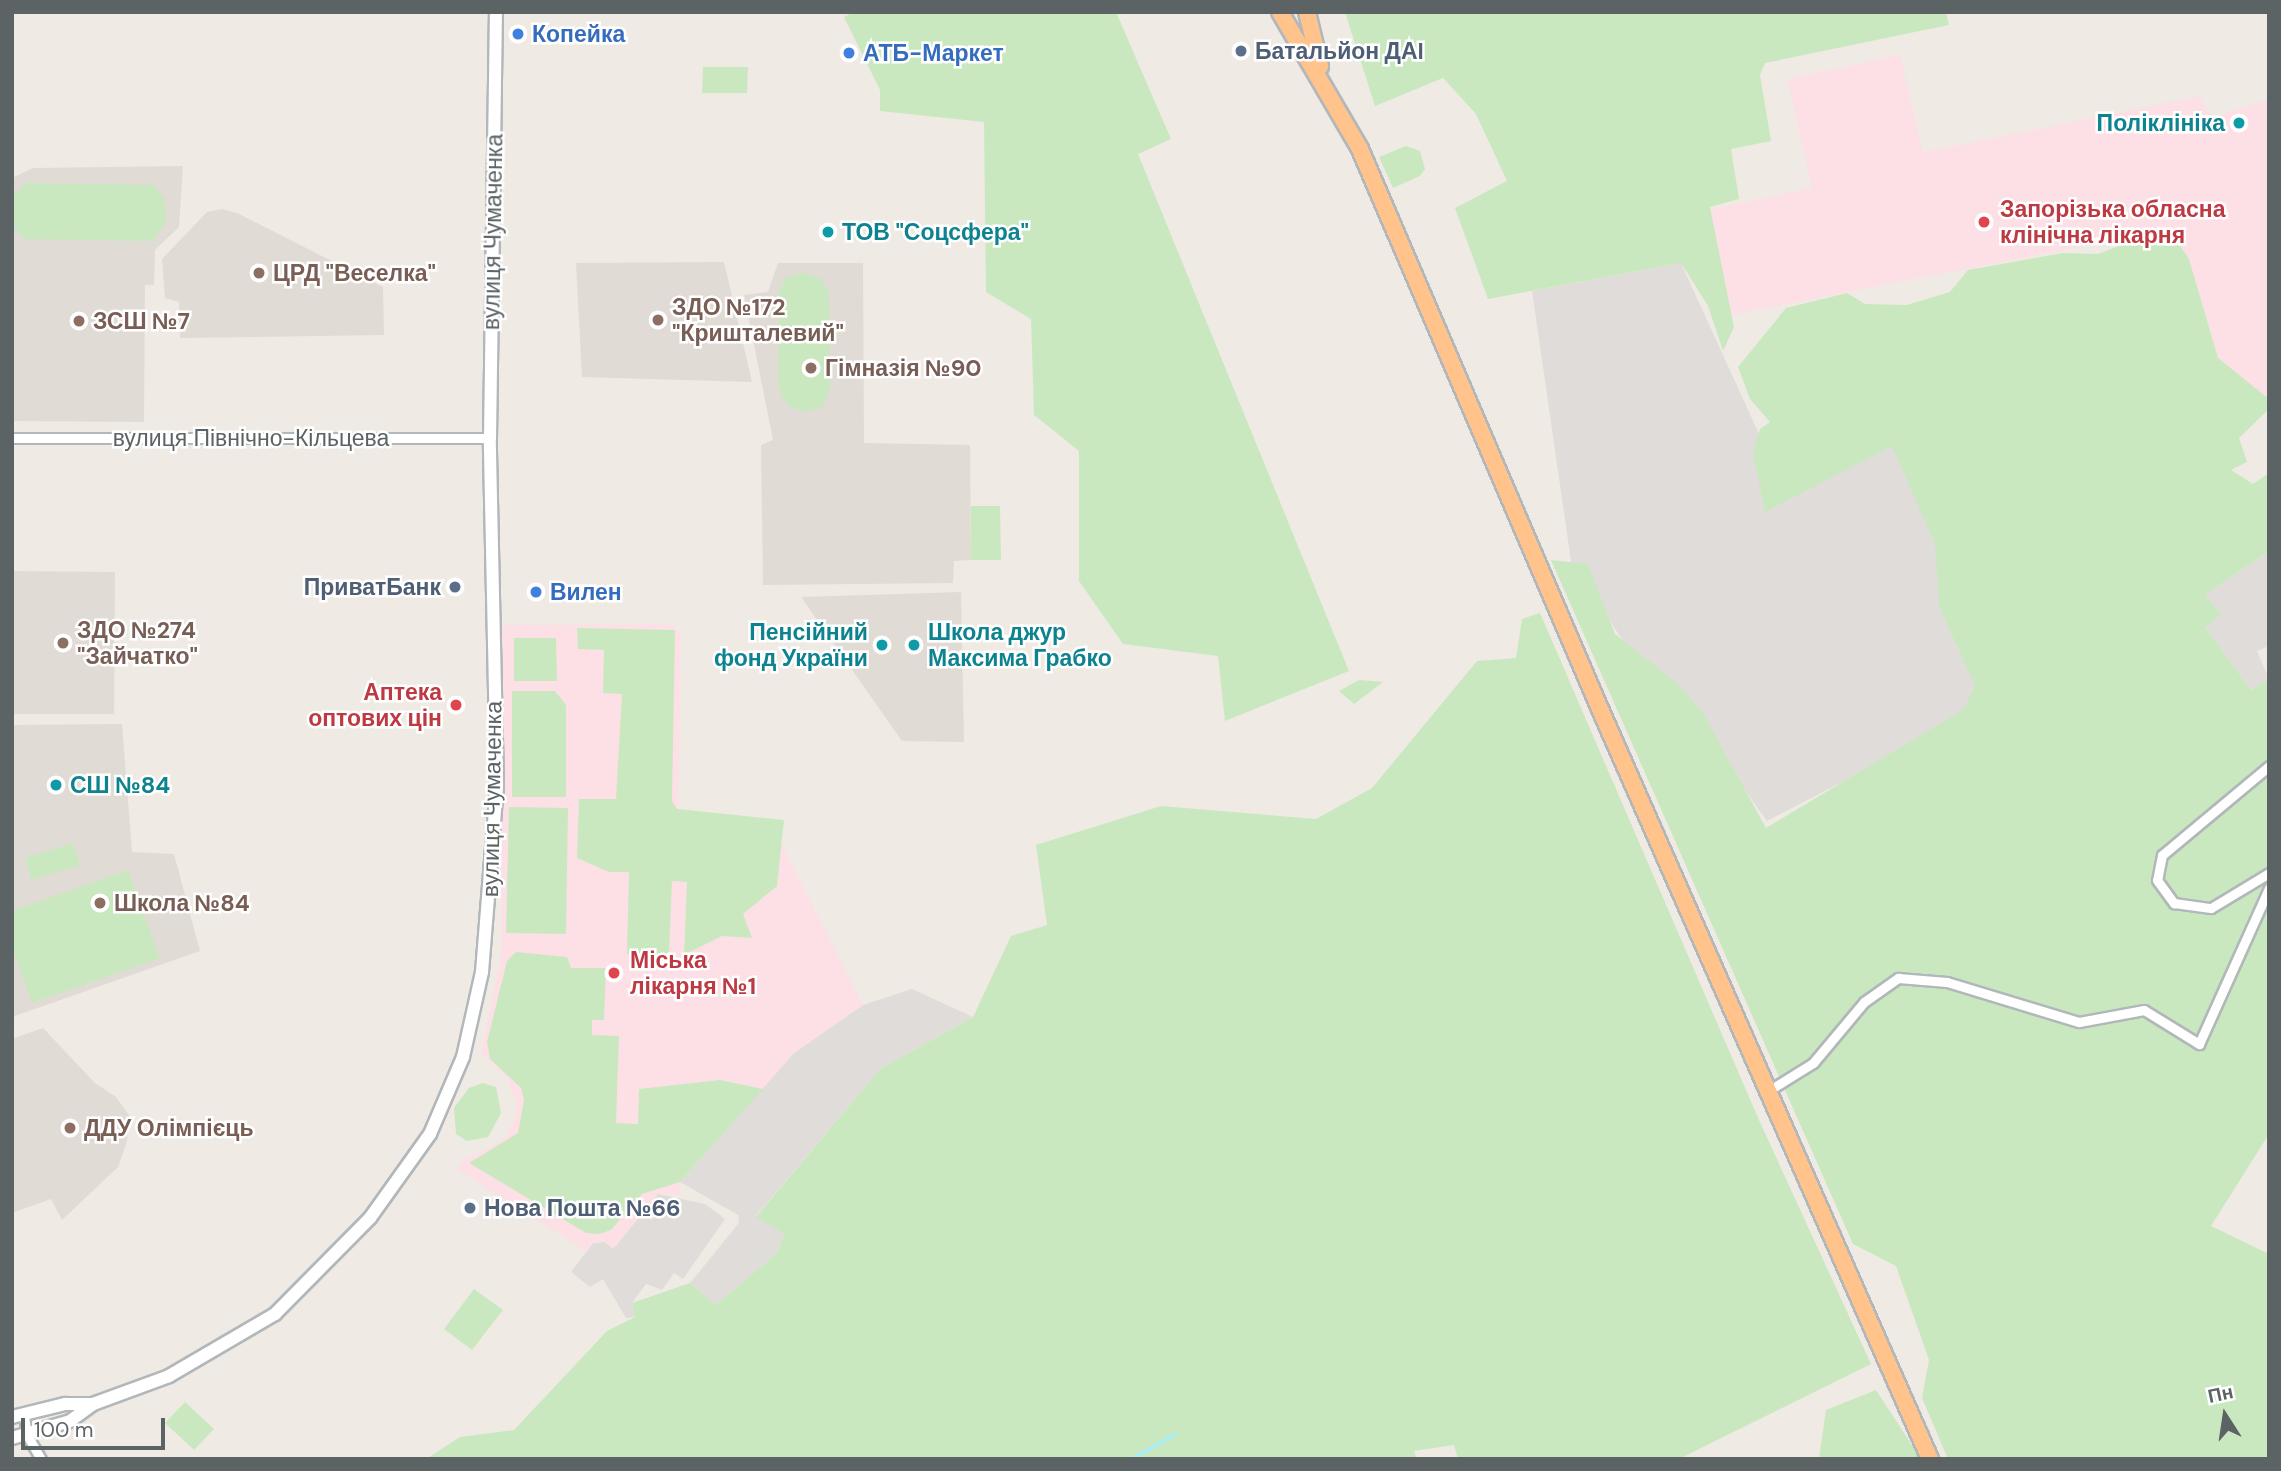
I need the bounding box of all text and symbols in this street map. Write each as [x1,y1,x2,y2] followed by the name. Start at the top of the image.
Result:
[532,20,625,48] place label: Копейка
[510,26,526,42] marker: Копейка
[1255,37,1424,65] place label: Батальйон ДАI
[863,39,1004,67] place label: АТБ-Маркет
[1233,43,1249,59] marker: Батальйон ДАI
[841,45,857,61] marker: АТБ-Маркет
[2097,109,2225,137] place label: Поліклініка
[2231,115,2247,131] marker: Поліклініка
[477,134,509,330] street label: вулиця Чумаченка
[2000,195,2225,249] place label: Запорізька обласна клінічна лікарня
[1974,212,1994,232] marker: Запорізька обласна клінічна лікарня
[842,218,1029,246] place label: ТОВ "Соцсфера"
[820,224,836,240] marker: ТОВ "Соцсфера"
[273,259,436,287] place label: ЦРД "Веселка"
[251,265,267,281] marker: ЦРД "Веселка"
[672,293,844,347] place label: ЗДО №172 "Кришталевий"
[93,307,190,335] place label: ЗСШ №7
[650,312,666,328] marker: ЗДО №172 "Кришталевий"
[71,313,87,329] marker: ЗСШ №7
[825,354,981,382] place label: Гімназія №90
[803,360,819,376] marker: Гімназія №90
[113,424,389,452] street label: вулиця Північно-Кільцева
[304,573,441,601] place label: ПриватБанк
[550,578,622,606] place label: Вилен
[447,579,463,595] marker: ПриватБанк
[528,584,544,600] marker: Вилен
[77,616,198,670] place label: ЗДО №274 "Зайчатко"
[714,618,868,672] place label: Пенсійний фонд України
[928,618,1112,672] place label: Школа джур Максима Грабко
[55,635,71,651] marker: ЗДО №274 "Зайчатко"
[874,637,890,653] marker: Пенсійний фонд України
[906,637,922,653] marker: Школа джур Максима Грабко
[308,678,442,732] place label: Аптека оптових цін
[448,697,464,713] marker: Аптека оптових цін
[476,701,508,897] street label: вулиця Чумаченка
[70,771,170,799] place label: СШ №84
[48,777,64,793] marker: СШ №84
[114,889,250,917] place label: Школа №84
[92,895,108,911] marker: Школа №84
[630,946,756,1000] place label: Міська лікарня №1
[604,963,624,983] marker: Міська лікарня №1
[84,1114,254,1142] place label: ДДУ Олімпієць
[62,1120,78,1136] marker: ДДУ Олімпієць
[484,1194,681,1222] place label: Нова Пошта №66
[462,1200,478,1216] marker: Нова Пошта №66
[2206,1379,2235,1409] text: Пн
[2190,1380,2260,1450] north arrow
[24,1404,168,1448] scale bar
[34,1416,94,1444] text: 100 m

